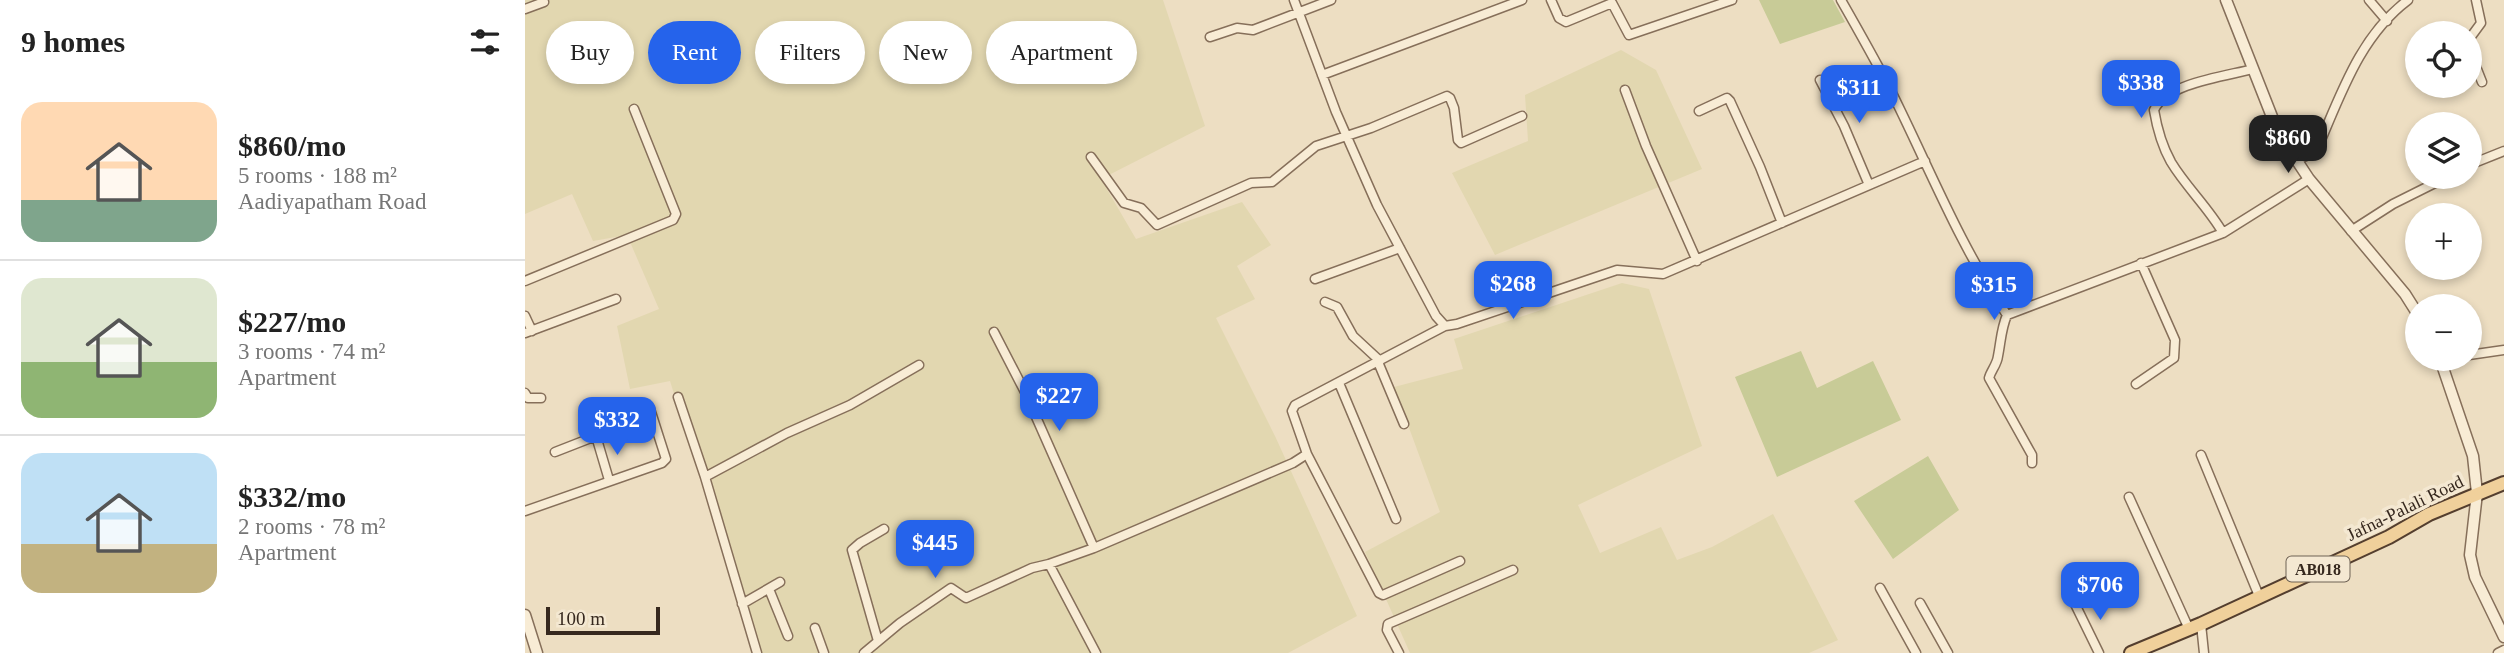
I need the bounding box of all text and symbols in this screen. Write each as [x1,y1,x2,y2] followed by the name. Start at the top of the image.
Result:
[546,21,634,84] chip: Buy
[648,21,741,84] chip: Rent
[755,21,865,84] chip: Filters
[879,21,972,84] chip: New
[986,21,1137,84] chip: Apartment
[2405,21,2482,371] map controls
[2405,21,2482,98] button: locate
[466,23,504,61] icon: filters
[21,25,125,58] text: 9 homes
[2100,60,2182,120] pin: $338
[1818,66,1900,125] pin: $311
[2118,70,2164,95] text: $338
[1837,75,1881,100] text: $311
[2405,112,2482,189] button: layers
[2247,116,2329,175] pin: $860
[2265,125,2311,150] text: $860
[238,129,346,162] text: $860/mo
[77,130,161,214] icon: home
[238,163,397,188] text: 5 rooms · 188 m²
[238,189,426,214] text: Aadiyapatham Road
[2405,203,2482,280] button: +
[1472,262,1554,321] pin: $268
[1953,262,2035,322] pin: $315
[1490,271,1536,296] text: $268
[1971,272,2017,297] text: $315
[2405,294,2482,371] button: −
[238,305,346,338] text: $227/mo
[77,306,161,390] icon: home
[238,339,385,364] text: 3 rooms · 74 m²
[238,365,336,390] text: Apartment
[1018,374,1100,433] pin: $227
[1036,383,1082,408] text: $227
[576,398,658,457] pin: $332
[594,407,640,432] text: $332
[2343,471,2467,545] street label: Jafna-Palali Road
[238,480,346,513] text: $332/mo
[77,481,161,565] icon: home
[238,514,385,539] text: 2 rooms · 78 m²
[894,520,976,580] pin: $445
[912,530,958,555] text: $445
[238,540,336,565] text: Apartment
[2287,556,2350,582] road number: AB018
[2059,562,2141,622] pin: $706
[2077,572,2123,597] text: $706
[546,604,660,636] scale bar
[557,608,605,629] text: 100 m

